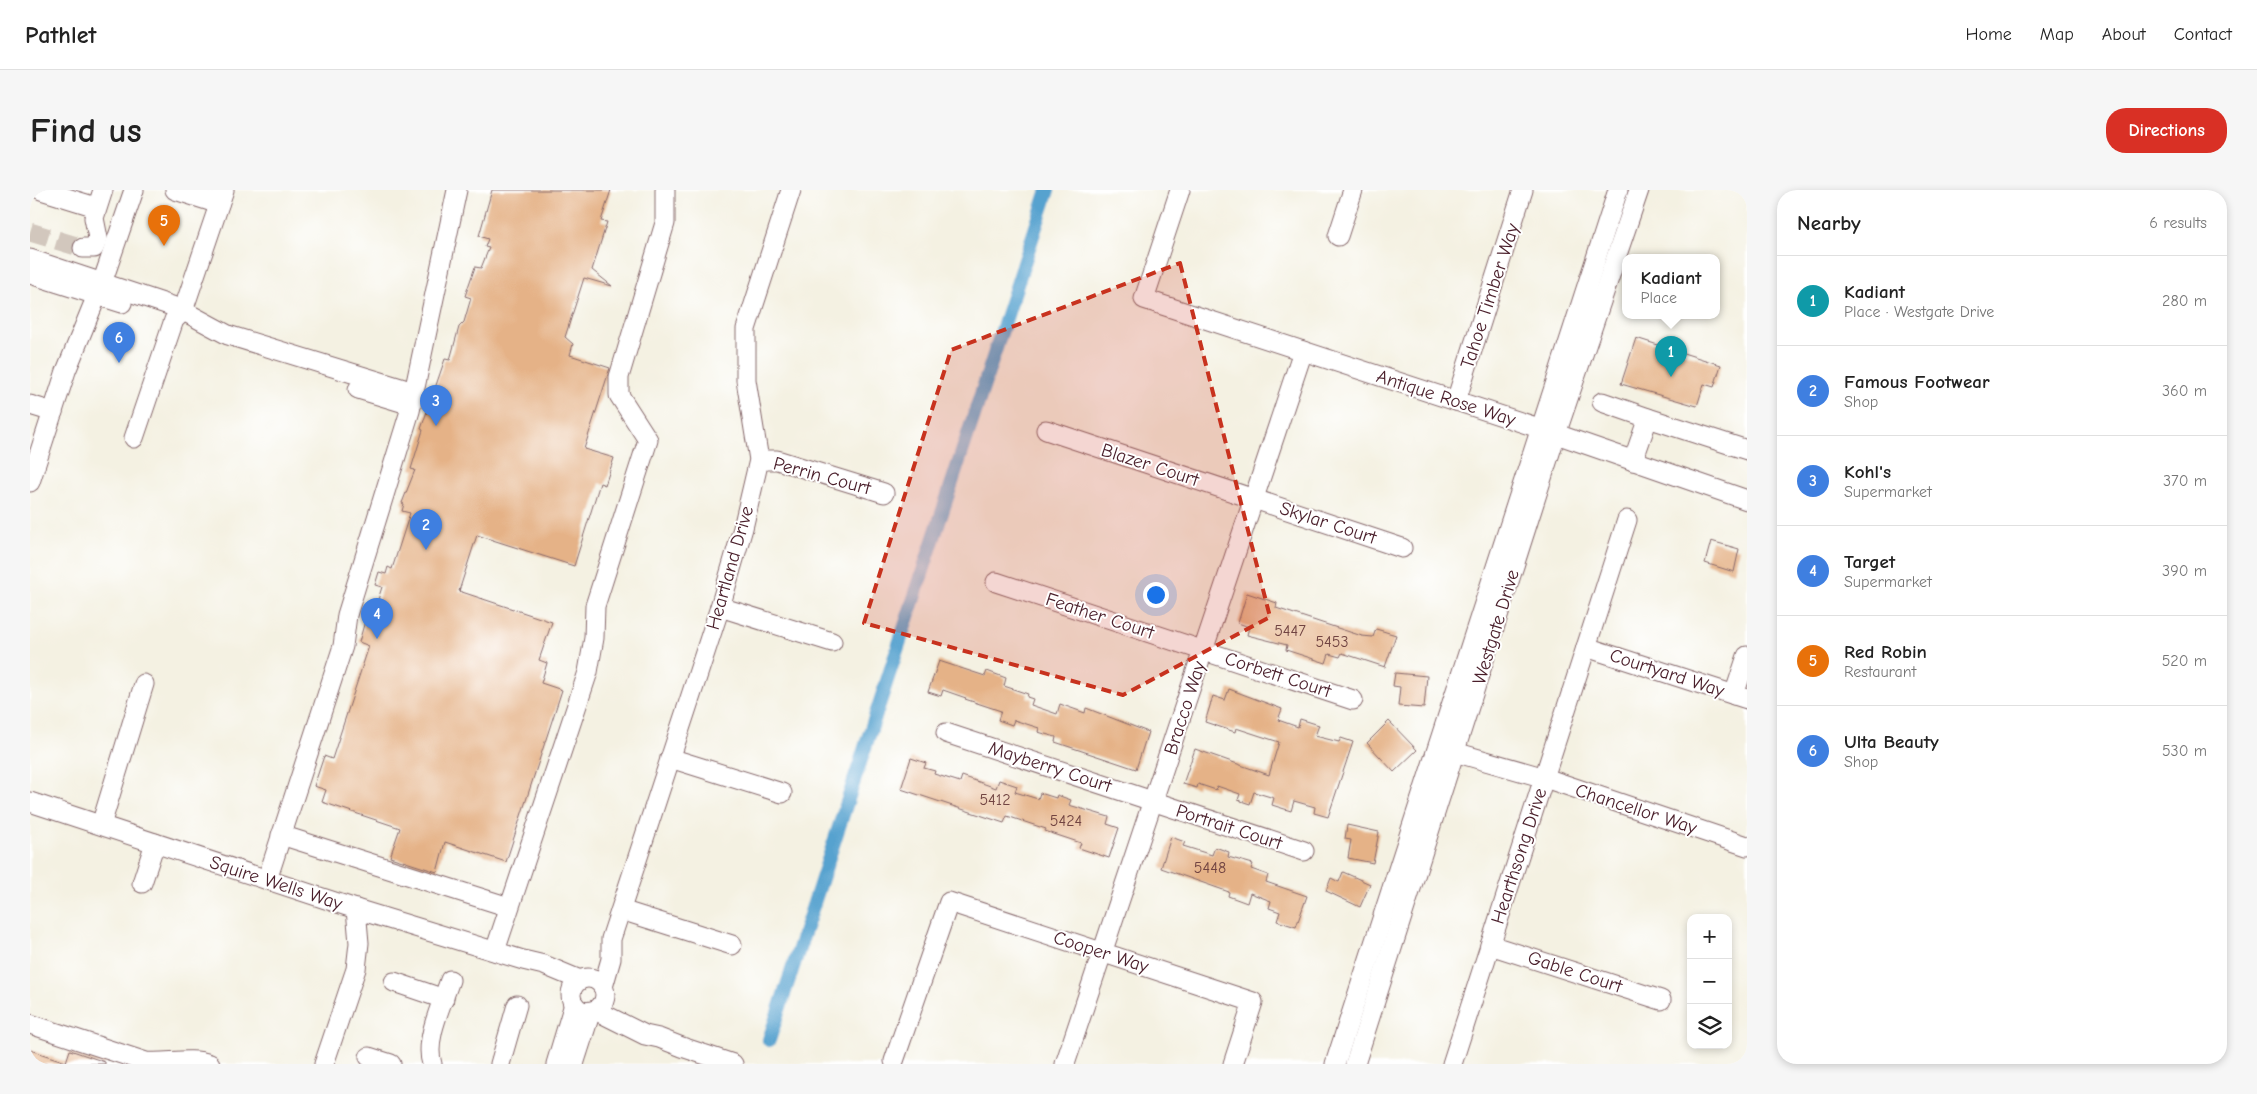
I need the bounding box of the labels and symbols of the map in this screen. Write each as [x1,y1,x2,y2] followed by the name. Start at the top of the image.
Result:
[148,205,180,246] pin: 5
[1456,220,1524,371] street label: Tahoe Timber Way
[103,322,135,363] pin: 6
[1655,336,1687,377] pin: 1
[1374,365,1519,431] street label: Antique Rose Way
[420,385,452,426] pin: 3
[1098,439,1202,491] street label: Blazer Court
[771,452,874,500] street label: Perrin Court
[1277,497,1380,549] street label: Skylar Court
[702,504,758,632] street label: Heartland Drive
[410,509,442,550] pin: 2
[1468,567,1524,687] street label: Westgate Drive
[1143,582,1169,608] your location
[1043,588,1157,644] street label: Feather Court
[361,598,393,639] pin: 4
[1274,622,1306,640] house number: 5447
[1315,633,1349,651] house number: 5453
[1607,644,1728,702] street label: Courtyard Way
[1222,647,1335,703] street label: Corbett Court
[1160,658,1211,758] street label: Bracco Way
[986,737,1115,797] street label: Mayberry Court
[1572,779,1700,839] street label: Chancellor Way
[1487,785,1551,927] street label: Hearthsong Drive
[979,791,1011,809] house number: 5412
[1173,799,1285,855] street label: Portrait Court
[1050,812,1082,830] house number: 5424
[207,851,346,915] street label: Squire Wells Way
[1194,859,1226,877] house number: 5448
[1051,926,1152,978] street label: Cooper Way
[1525,946,1626,998] street label: Gable Court

